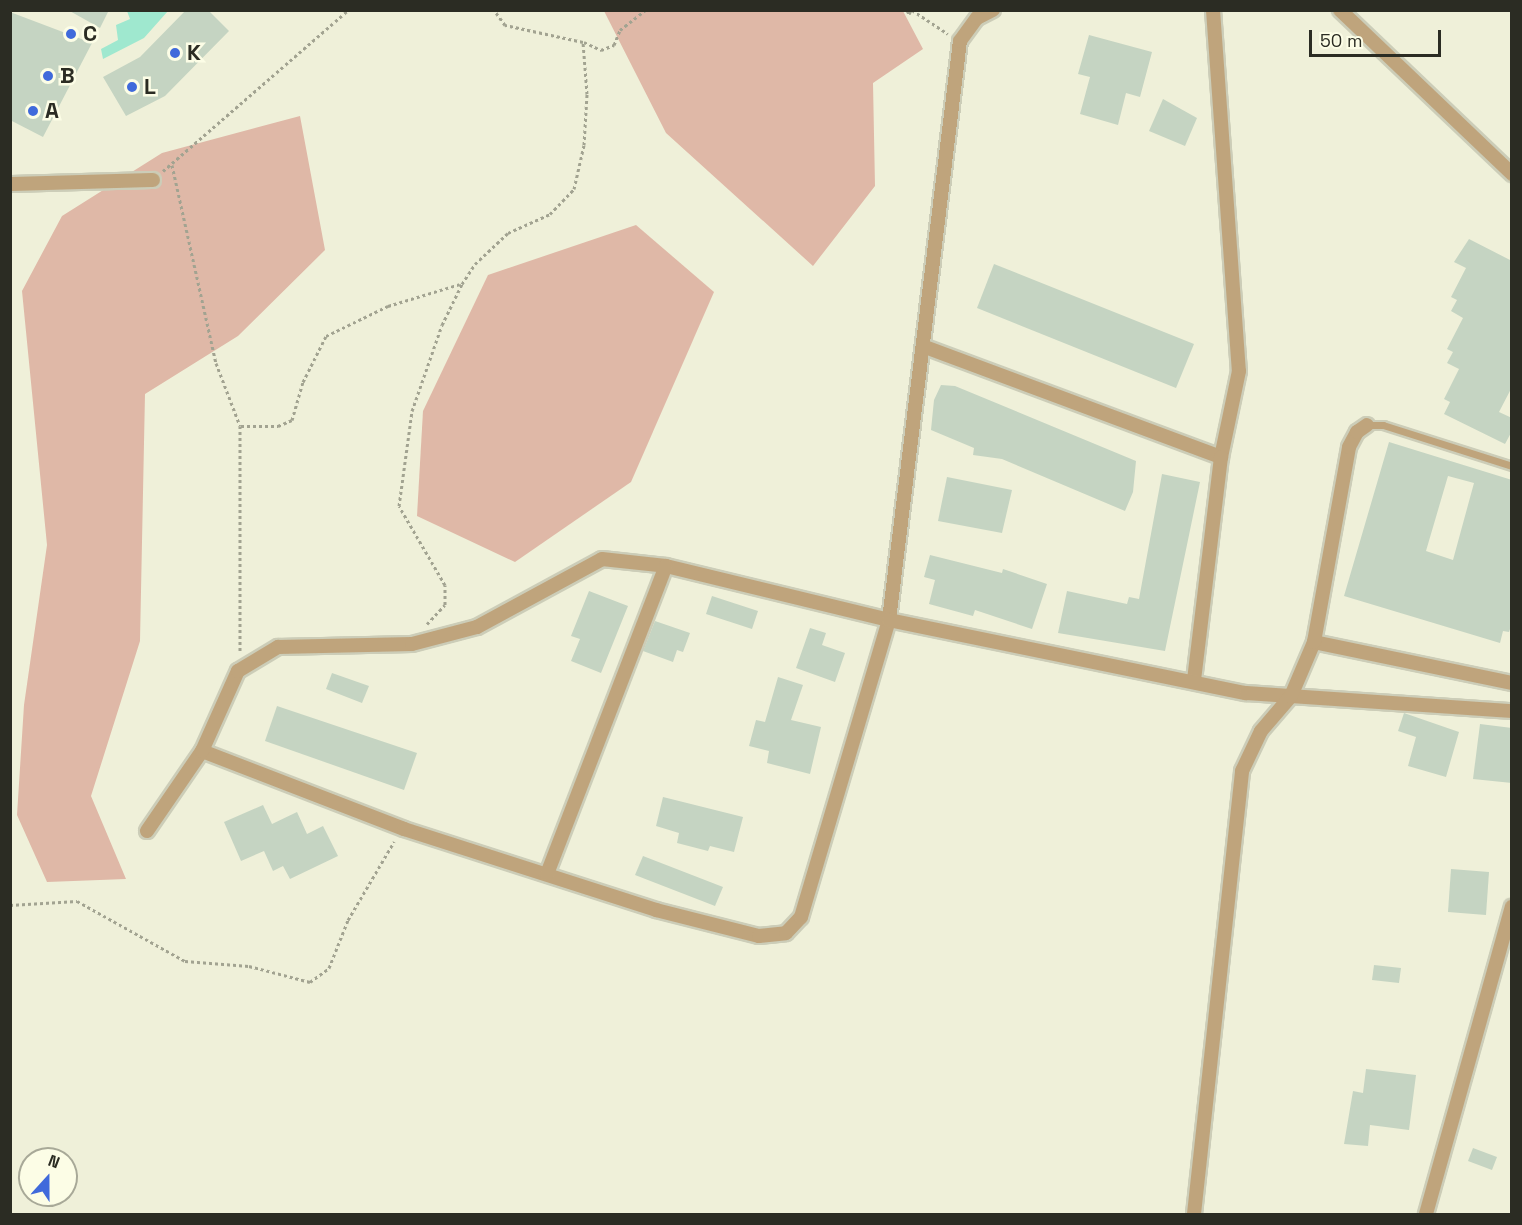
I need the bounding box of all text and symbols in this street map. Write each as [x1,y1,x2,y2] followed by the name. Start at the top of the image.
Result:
[1312,18,1444,56] scale bar
[83,21,97,47] place label: C
[64,27,78,41] marker: C
[1320,29,1362,52] text: 50 m
[187,40,201,66] place label: K
[168,46,182,60] marker: K
[60,63,75,89] place label: B
[41,69,55,83] marker: B
[144,74,156,100] place label: L
[125,80,139,94] marker: L
[45,98,59,124] place label: A
[26,104,40,118] marker: A
[18,1147,78,1207] north arrow
[45,1150,63,1173] text: N

